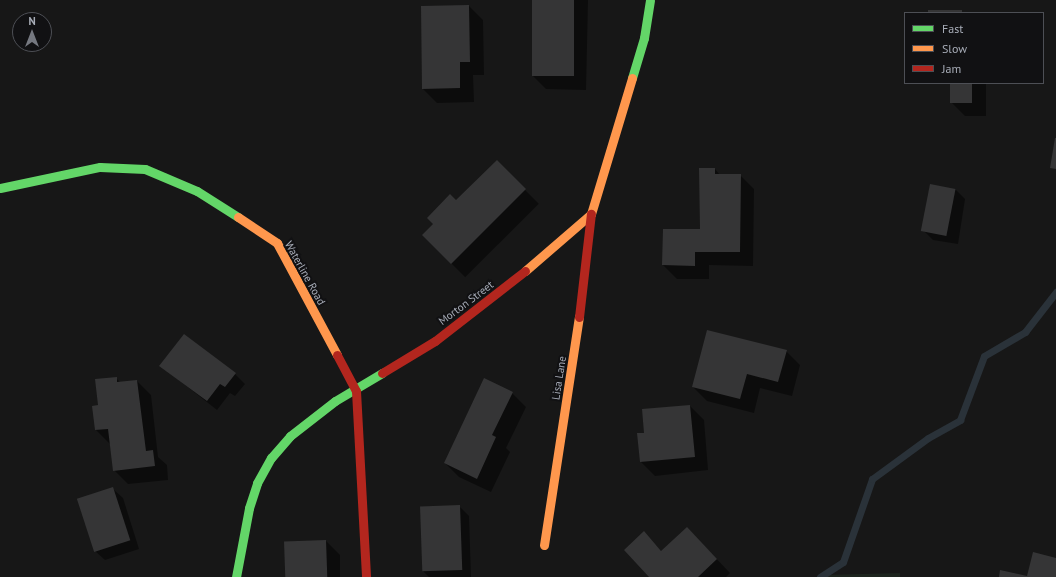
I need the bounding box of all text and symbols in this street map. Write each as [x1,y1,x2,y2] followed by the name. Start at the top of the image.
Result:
[12,12,52,52] north arrow
[904,12,1044,84] legend
[28,14,36,28] text: N
[942,21,963,36] text: Fast
[942,41,967,56] text: Slow
[942,61,961,76] text: Jam
[282,239,328,307] street label: Waterline Road
[436,278,496,328] street label: Morton Street
[549,355,569,401] street label: Lisa Lane

